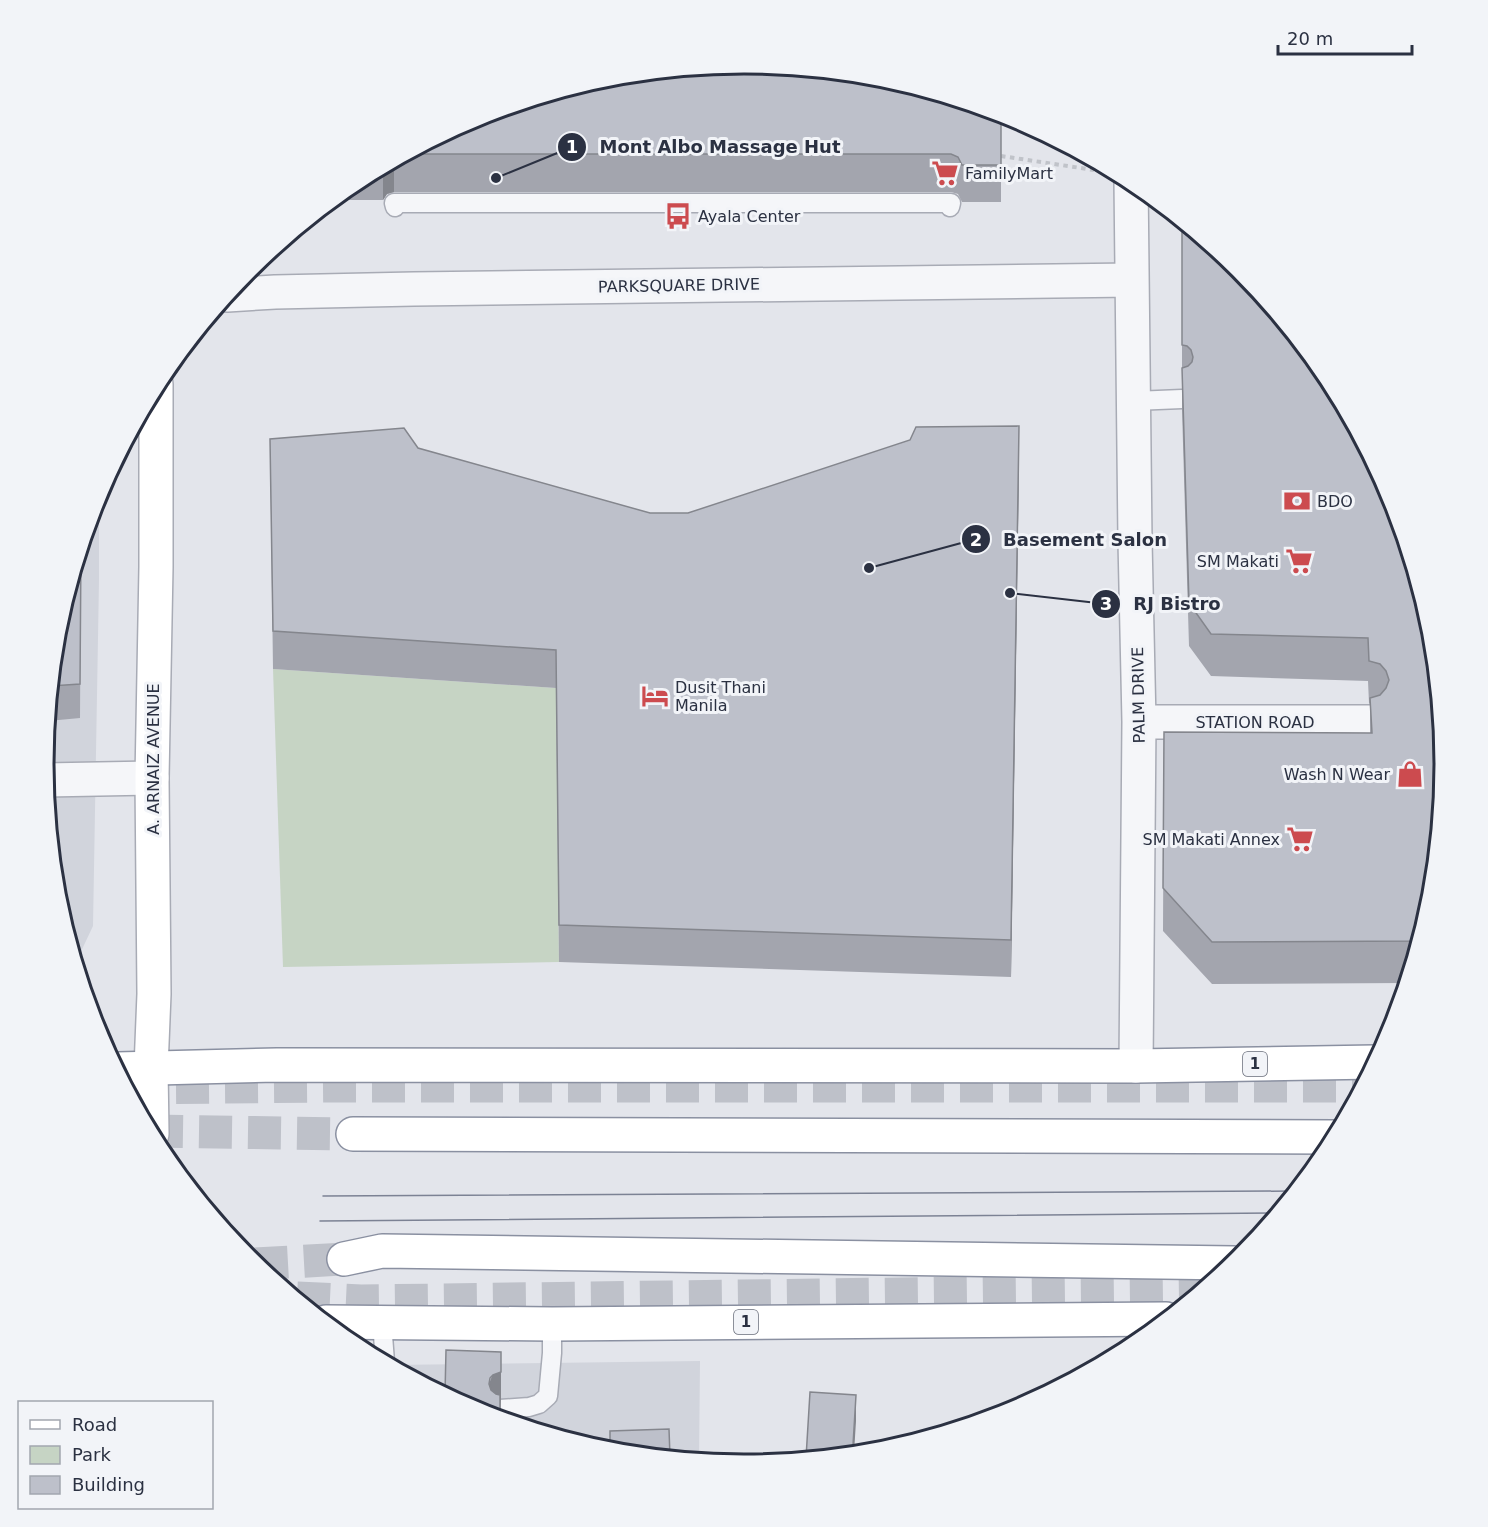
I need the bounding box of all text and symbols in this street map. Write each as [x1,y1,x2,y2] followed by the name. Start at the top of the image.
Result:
[1278,18,1412,56] scale bar
[1287,28,1333,49] text: 20 m
[557,129,852,165] callout: Mont Albo Massage Hut
[566,136,578,157] text: 1
[599,136,841,157] text: Mont Albo Massage Hut
[930,158,960,188] supermarket icon: FamilyMart
[965,164,1053,183] place label: FamilyMart
[663,201,693,231] bus stop icon: Ayala Center
[698,207,801,226] place label: Ayala Center
[598,275,760,296] street label: PARKSQUARE DRIVE
[1282,486,1312,516] bank icon: BDO
[1317,492,1353,511] place label: BDO
[961,521,1179,557] callout: Basement Salon
[970,529,982,550] text: 2
[1003,529,1167,550] text: Basement Salon
[1284,546,1314,576] supermarket icon: SM Makati
[1197,552,1279,571] place label: SM Makati
[1091,586,1233,622] callout: RJ Bistro
[1100,593,1112,614] text: 3
[1133,593,1221,614] text: RJ Bistro
[1128,647,1149,743] street label: PALM DRIVE
[675,678,766,715] place label: Dusit Thani Manila
[640,681,670,711] hotel icon: Dusit Thani Manila
[144,683,163,835] street label: A. ARNAIZ AVENUE
[1195,713,1315,732] street label: STATION ROAD
[1395,759,1425,789] shop icon: Wash N Wear
[1284,765,1390,784] place label: Wash N Wear
[1285,824,1315,854] supermarket icon: SM Makati Annex
[1142,830,1280,849] place label: SM Makati Annex
[1243,1052,1267,1076] road number: 1
[734,1310,758,1334] road number: 1
[18,1401,213,1509] legend
[72,1414,117,1435] text: Road
[72,1444,111,1465] text: Park
[72,1474,145,1495] text: Building

